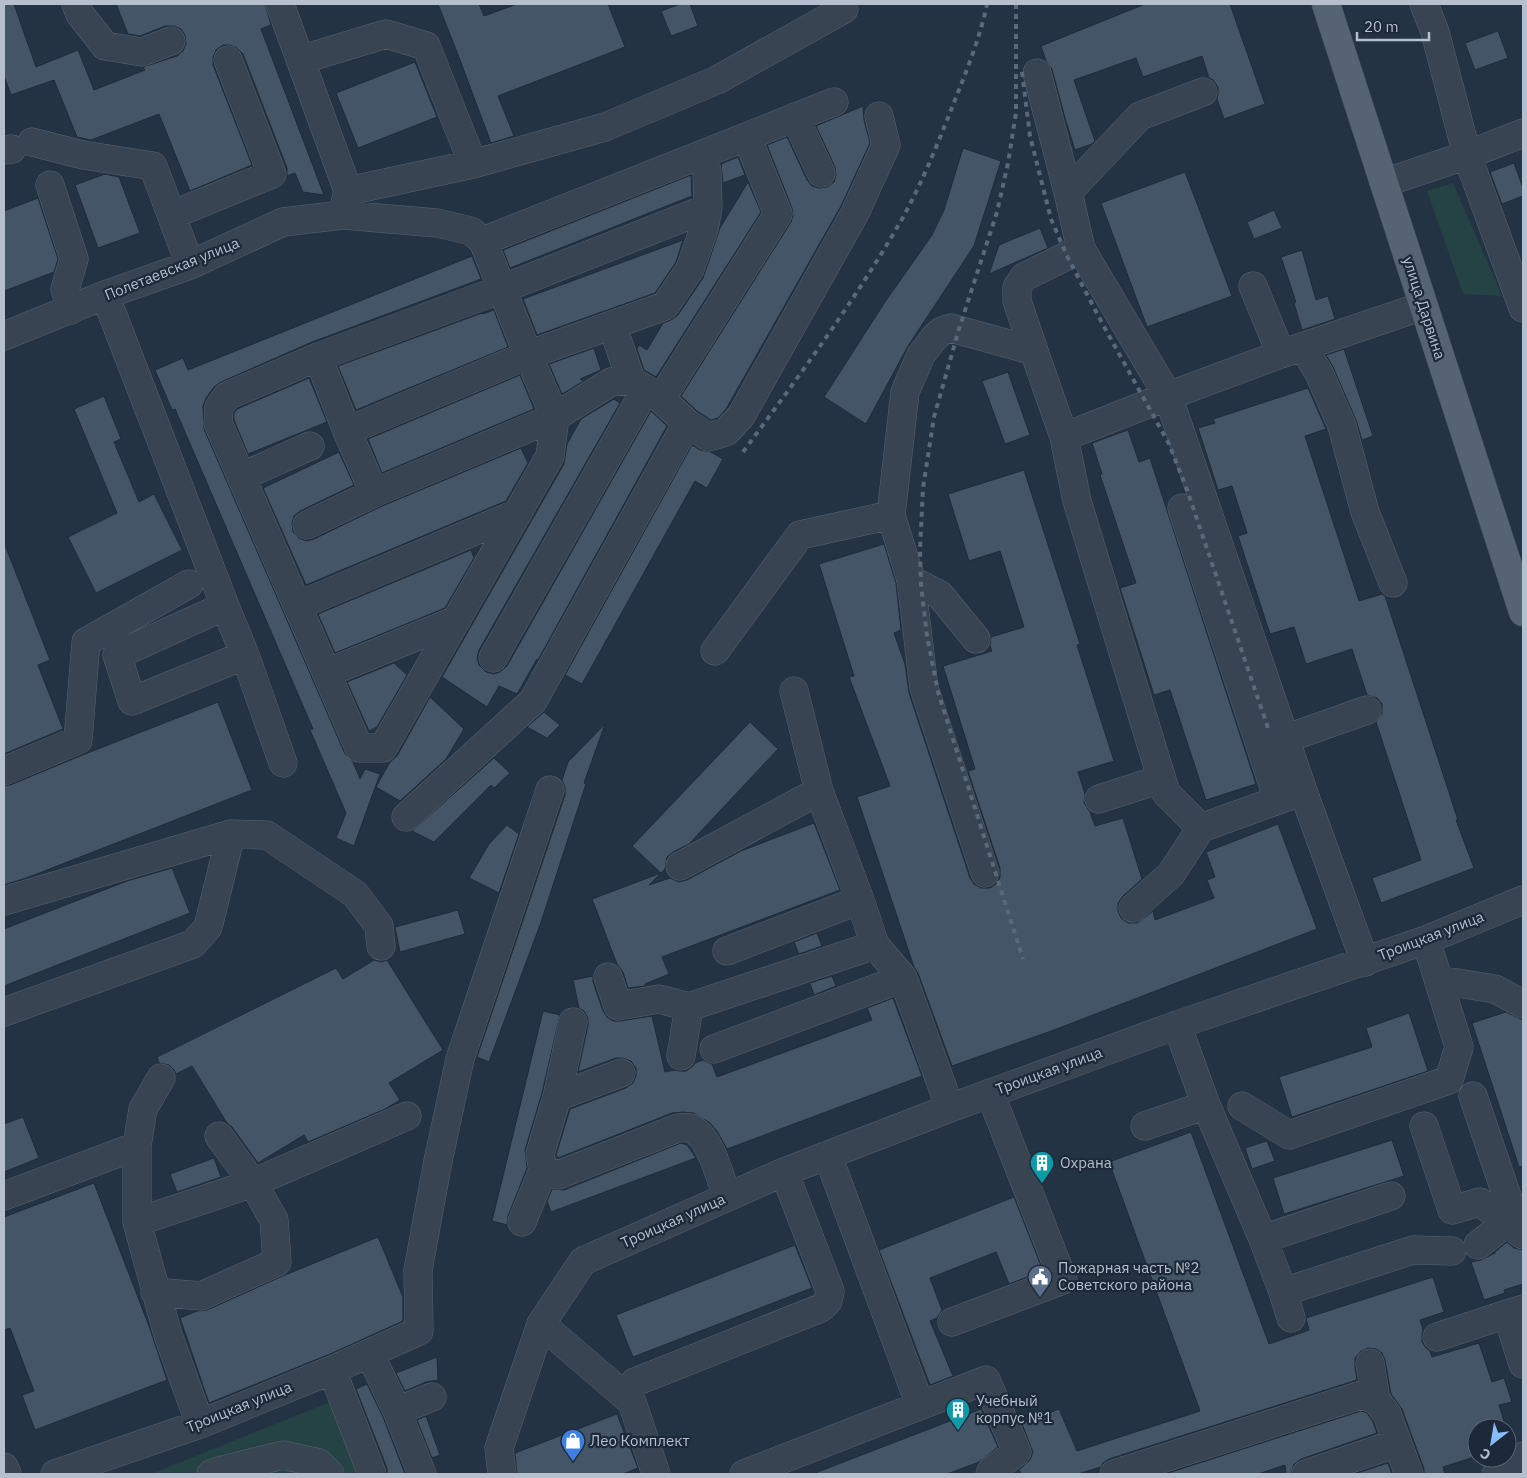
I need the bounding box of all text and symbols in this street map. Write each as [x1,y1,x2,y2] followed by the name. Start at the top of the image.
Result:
[1357,10,1430,42] scale bar
[1364,17,1399,36] text: 20 m
[102,233,242,304] street label: Полетаевская улица
[1399,254,1450,361] street label: улица Дарвина
[1375,907,1487,964] street label: Троицкая улица
[993,1042,1105,1099] street label: Троицкая улица
[1029,1150,1055,1184] building icon: Охрана
[1060,1153,1112,1172] place label: Охрана
[618,1189,728,1252] street label: Троицкая улица
[1058,1258,1200,1294] place label: Пожарная часть №2 Советского района
[1027,1264,1053,1298] public building icon: Пожарная часть №2 Советского района
[183,1377,294,1436] street label: Троицкая улица
[976,1391,1052,1427] place label: Учебный корпус №1
[945,1397,971,1431] building icon: Учебный корпус №1
[1467,1418,1517,1468] north arrow
[560,1428,586,1462] shop icon: Лео Комплект
[590,1431,689,1450] place label: Лео Комплект
[1477,1444,1494,1464] text: С

